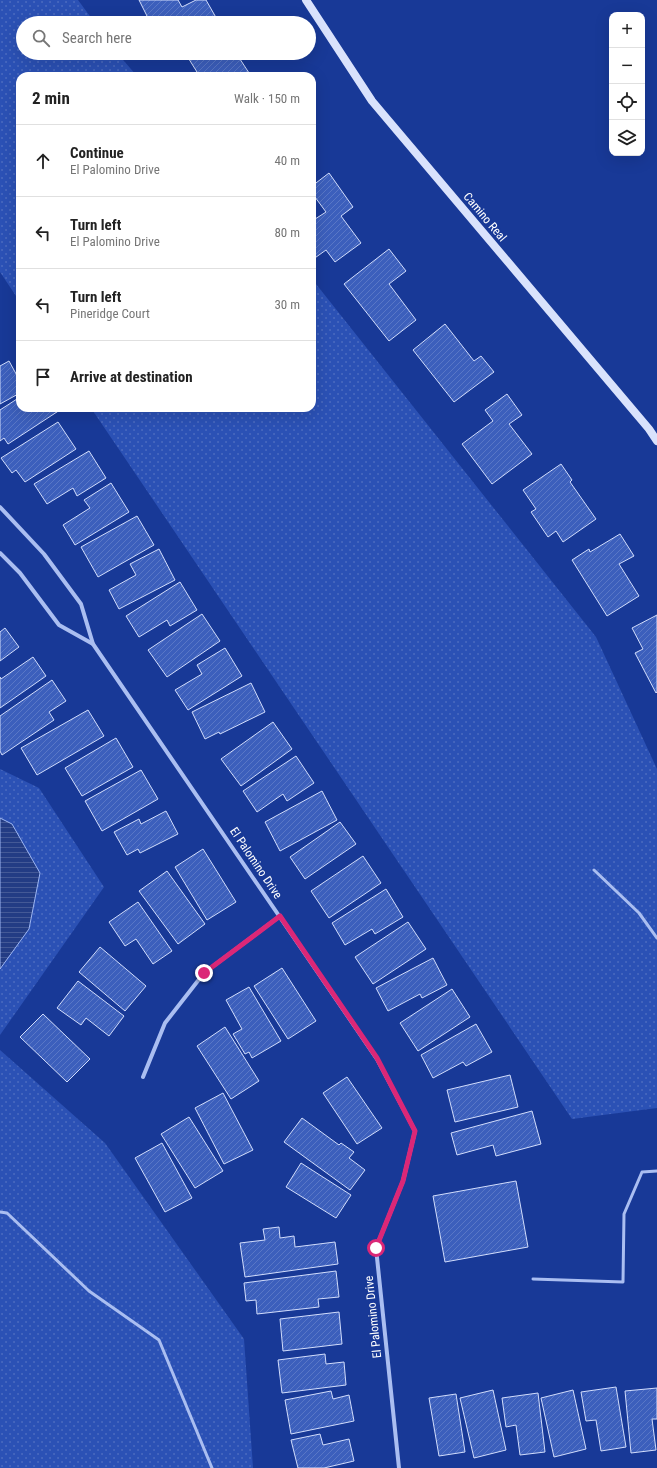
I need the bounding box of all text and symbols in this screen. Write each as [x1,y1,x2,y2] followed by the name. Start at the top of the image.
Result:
[609,12,645,156] map controls
[609,12,645,48] button: +
[16,16,316,60] search box
[30,27,52,49] icon: search
[62,29,132,47] text: Search here
[609,48,645,84] button: −
[609,84,645,120] button: locate
[32,88,70,108] text: 2 min
[234,91,300,106] text: Walk · 150 m
[609,120,645,156] button: layers
[70,144,124,162] text: Continue
[32,150,54,172] icon: ahead
[274,153,300,168] text: 40 m
[70,162,160,177] text: El Palomino Drive
[461,190,509,244] street label: Camino Real
[70,216,121,234] text: Turn left
[32,222,54,244] icon: left
[274,225,300,240] text: 80 m
[70,234,160,249] text: El Palomino Drive
[70,288,121,306] text: Turn left
[32,294,54,316] icon: left
[274,297,300,312] text: 30 m
[70,306,150,321] text: Pineridge Court
[32,366,54,388] icon: arrive
[70,368,193,386] text: Arrive at destination
[227,825,285,902] street label: El Palomino Drive
[195,964,213,982] route end
[367,1239,385,1257] route start
[362,1275,384,1359] street label: El Palomino Drive

